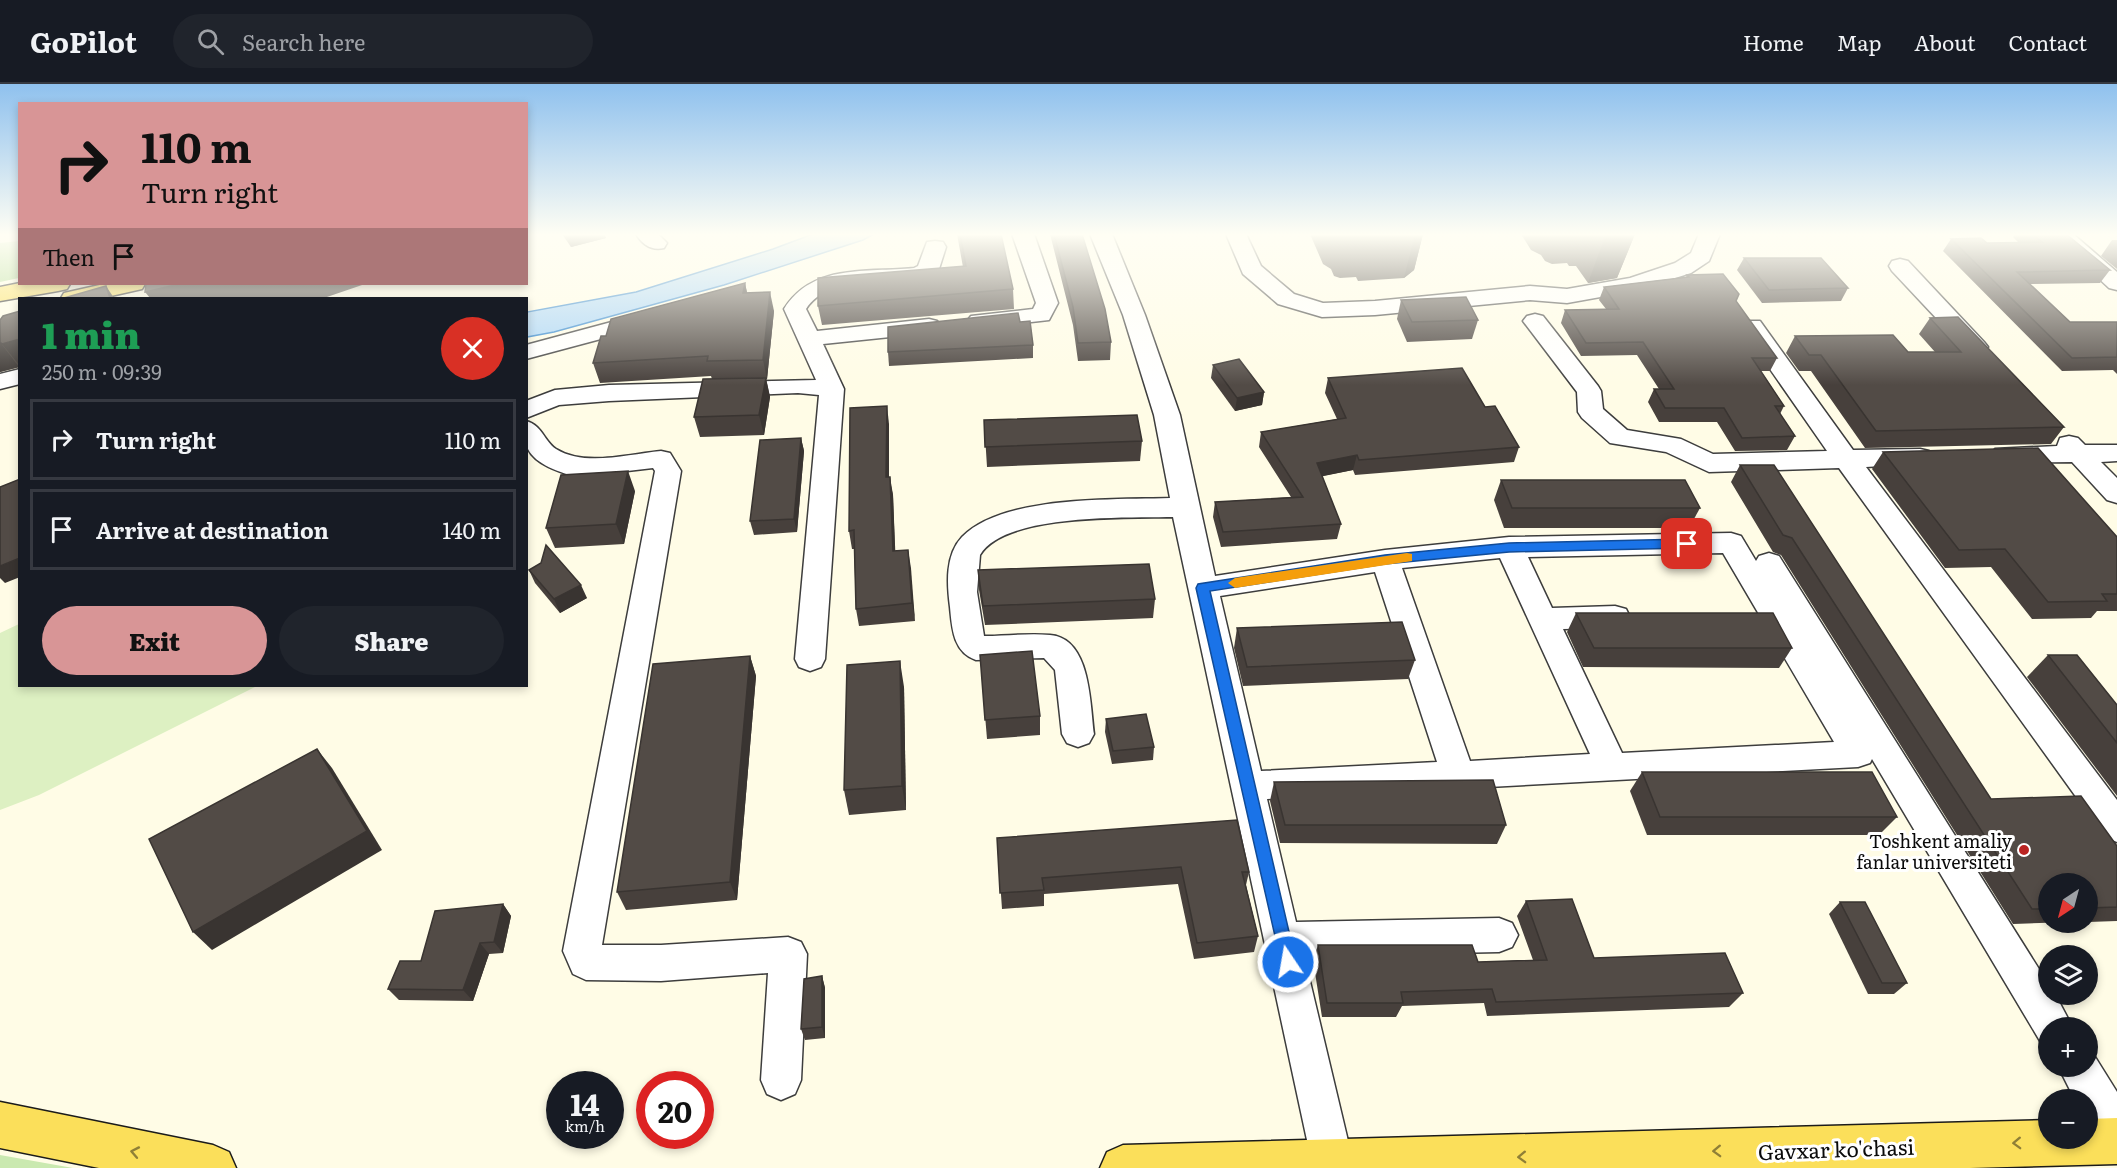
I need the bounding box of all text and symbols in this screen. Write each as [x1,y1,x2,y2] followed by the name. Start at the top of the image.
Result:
[173,14,593,68] search box
[30,20,137,62] text: GoPilot
[194,25,227,58] icon: search
[242,25,365,58] text: Search here
[1743,26,1804,57] text: Home
[1837,26,1881,57] text: Map
[1914,26,1976,57] text: About
[2009,26,2087,57] text: Contact
[141,114,252,176] text: 110 m
[42,126,120,204] icon: right
[141,171,278,211] text: Turn right
[42,240,95,273] text: Then
[107,240,140,273] icon: arrive
[42,307,140,360] text: 1 min
[441,317,504,380] button: close
[42,356,162,386] text: 250 m · 09:39
[45,423,78,456] icon: right
[96,423,216,456] text: Turn right
[445,423,501,456] text: 110 m
[45,513,78,546] icon: arrive
[96,513,329,546] text: Arrive at destination
[442,513,501,546] text: 140 m
[1661,518,1712,569] pin
[1670,527,1703,560] icon: arrive
[42,606,267,675] button: Exit
[279,606,504,675] button: Share
[1856,827,2013,875] place label: Toshkent amaliy fanlar universiteti
[2017,843,2031,857] marker: Toshkent amaliy fanlar universiteti
[2038,873,2098,933] north arrow
[2038,873,2098,1149] map controls
[1256,930,1320,994] position arrow
[2038,945,2098,1005] button: layers
[2038,1017,2098,1077] button: +
[636,1071,714,1149] speed limit sign: 20
[570,1081,600,1125] text: 14
[2038,1089,2098,1149] button: −
[565,1114,605,1137] text: km/h
[1757,1130,1915,1166] street label: Gavxar ko'chasi
[2012,1137,2021,1149] one-way arrow
[1712,1145,1721,1158] one-way arrow
[131,1147,141,1160] one-way arrow
[1517,1150,1526,1163] one-way arrow

